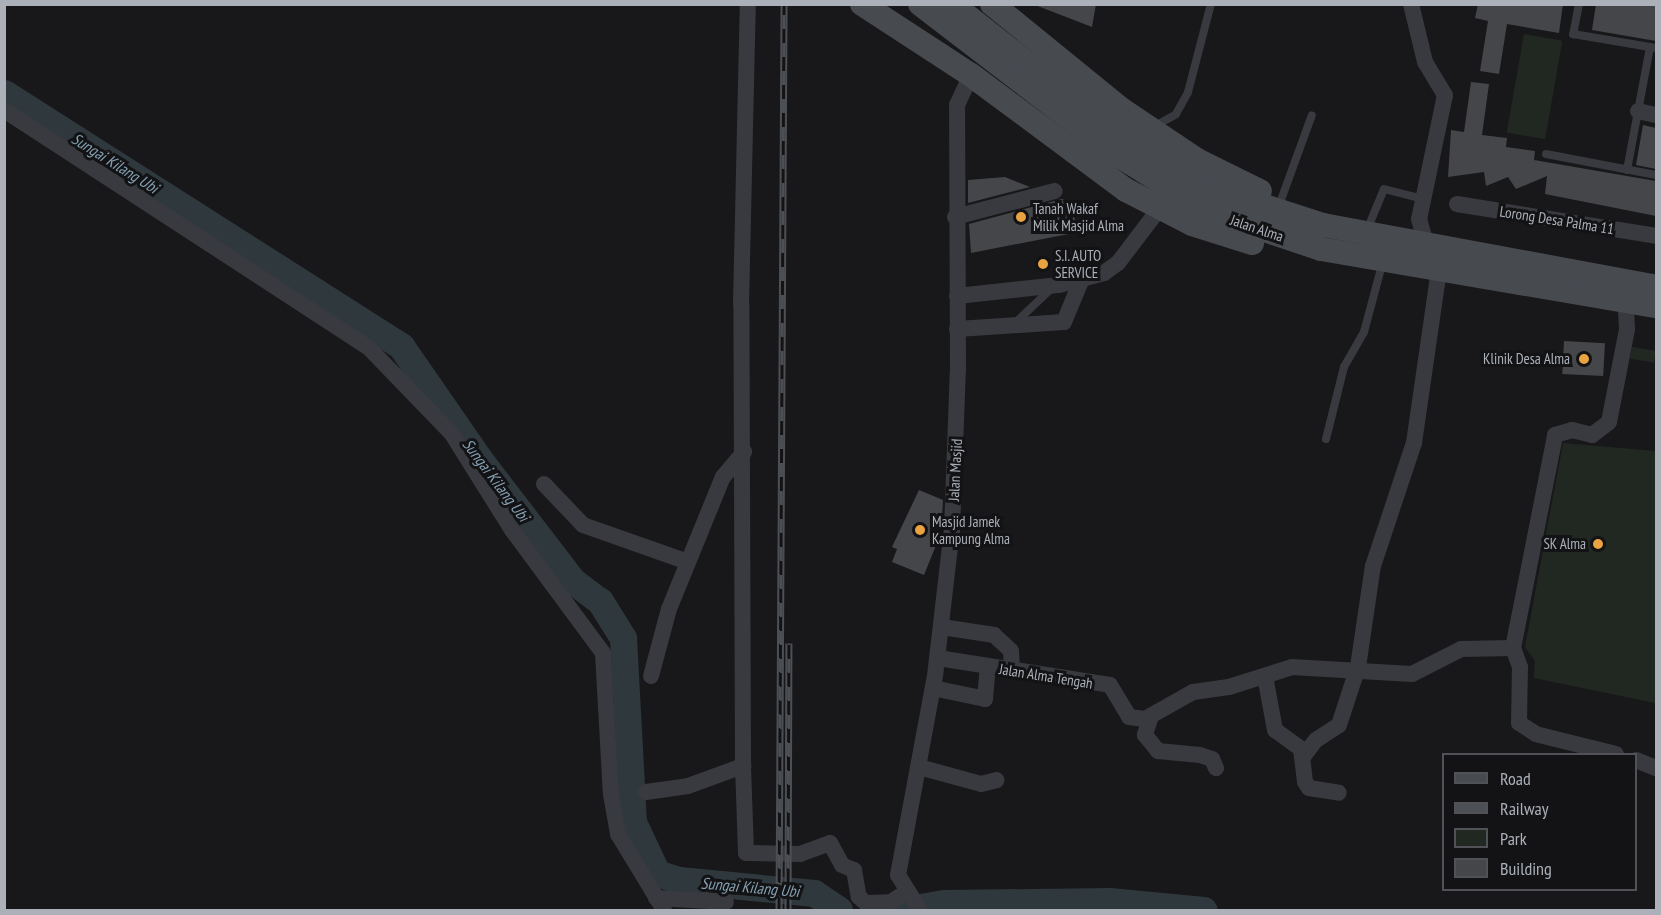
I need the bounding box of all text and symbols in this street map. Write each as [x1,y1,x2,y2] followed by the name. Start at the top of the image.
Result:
[68,129,162,197] water label: Sungai Kilang Ubi
[1033,199,1125,234] place label: Tanah Wakaf Milik Masjid Alma
[1499,202,1615,238] street label: Lorong Desa Palma 11
[1014,210,1028,224] marker: Tanah Wakaf Milik Masjid Alma
[1228,210,1286,246] street label: Jalan Alma
[1055,246,1103,281] place label: S.I. AUTO SERVICE
[1036,257,1050,271] marker: S.I. AUTO SERVICE
[1482,350,1570,368] place label: Klinik Desa Alma
[1575,350,1593,368] marker: Klinik Desa Alma
[459,435,533,525] water label: Sungai Kilang Ubi
[944,438,966,502] street label: Jalan Masjid
[932,512,1010,547] place label: Masjid Jamek Kampung Alma
[913,523,927,537] marker: Masjid Jamek Kampung Alma
[1543,535,1586,553] place label: SK Alma
[1591,537,1605,551] marker: SK Alma
[997,660,1095,692] street label: Jalan Alma Tengah
[1442,753,1637,891] legend
[1500,767,1531,790] text: Road
[1500,797,1549,820] text: Railway
[1500,827,1527,850] text: Park
[1500,857,1552,880] text: Building
[700,873,800,901] water label: Sungai Kilang Ubi

